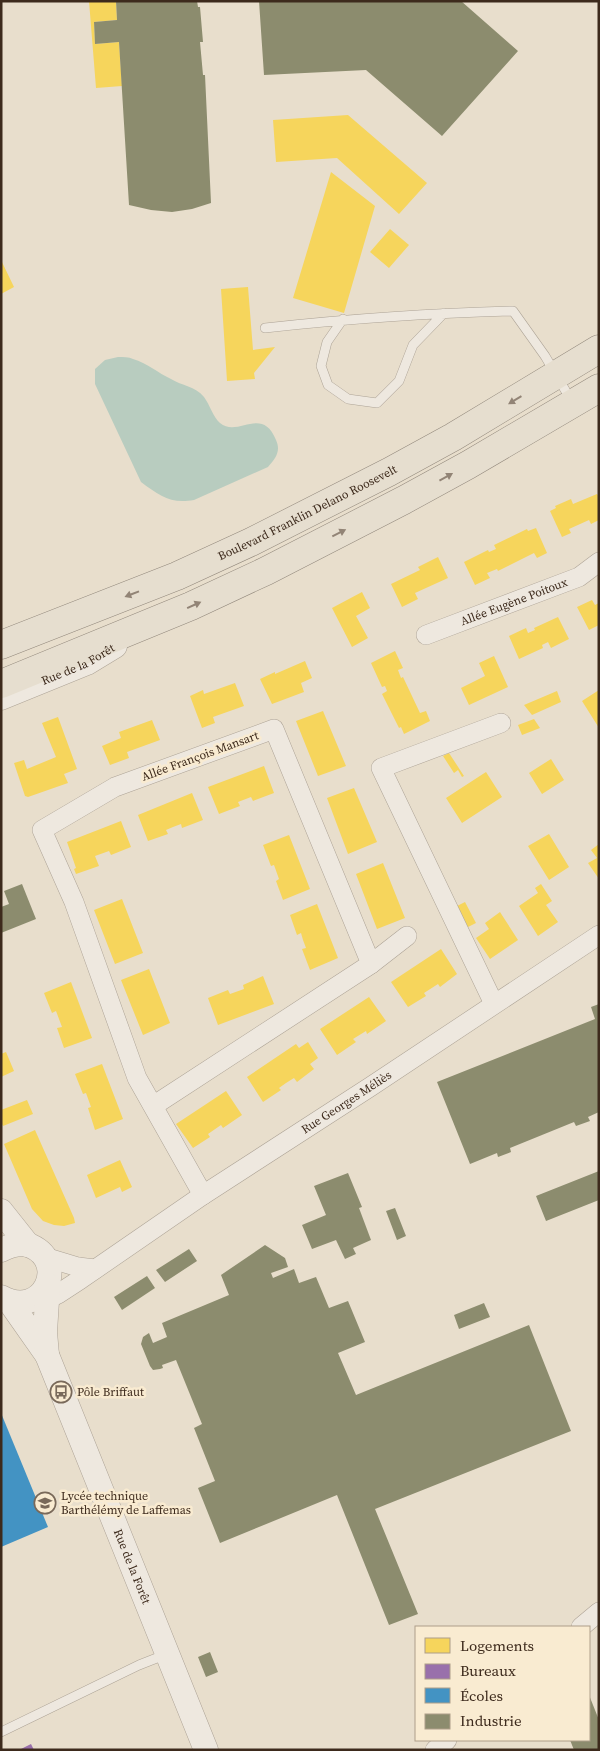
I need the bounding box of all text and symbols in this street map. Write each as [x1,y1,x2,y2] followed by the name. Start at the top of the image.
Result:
[508,396,521,405] one-way arrow
[215,461,400,564] street label: Boulevard Franklin Delano Roosevelt
[440,472,453,481] one-way arrow
[332,529,347,537] one-way arrow
[458,574,570,629] street label: Allée Eugène Poitoux
[124,590,139,598] one-way arrow
[187,601,201,609] one-way arrow
[39,640,118,689] street label: Rue de la Forêt
[139,727,261,785] street label: Allée François Mansart
[298,1067,395,1137] street label: Rue Georges Méliès
[49,1380,73,1404] bus stop icon: Pôle Briffaut
[77,1384,144,1400] place label: Pôle Briffaut
[61,1488,191,1518] place label: Lycée technique Barthélémy de Laffemas
[33,1491,57,1515] school or university icon: Lycée technique Barthélémy de Laffemas
[110,1527,154,1607] street label: Rue de la Forêt
[415,1626,590,1741] legend
[460,1635,534,1656] text: Logements
[460,1660,516,1681] text: Bureaux
[460,1685,503,1706] text: Écoles
[460,1710,522,1731] text: Industrie

